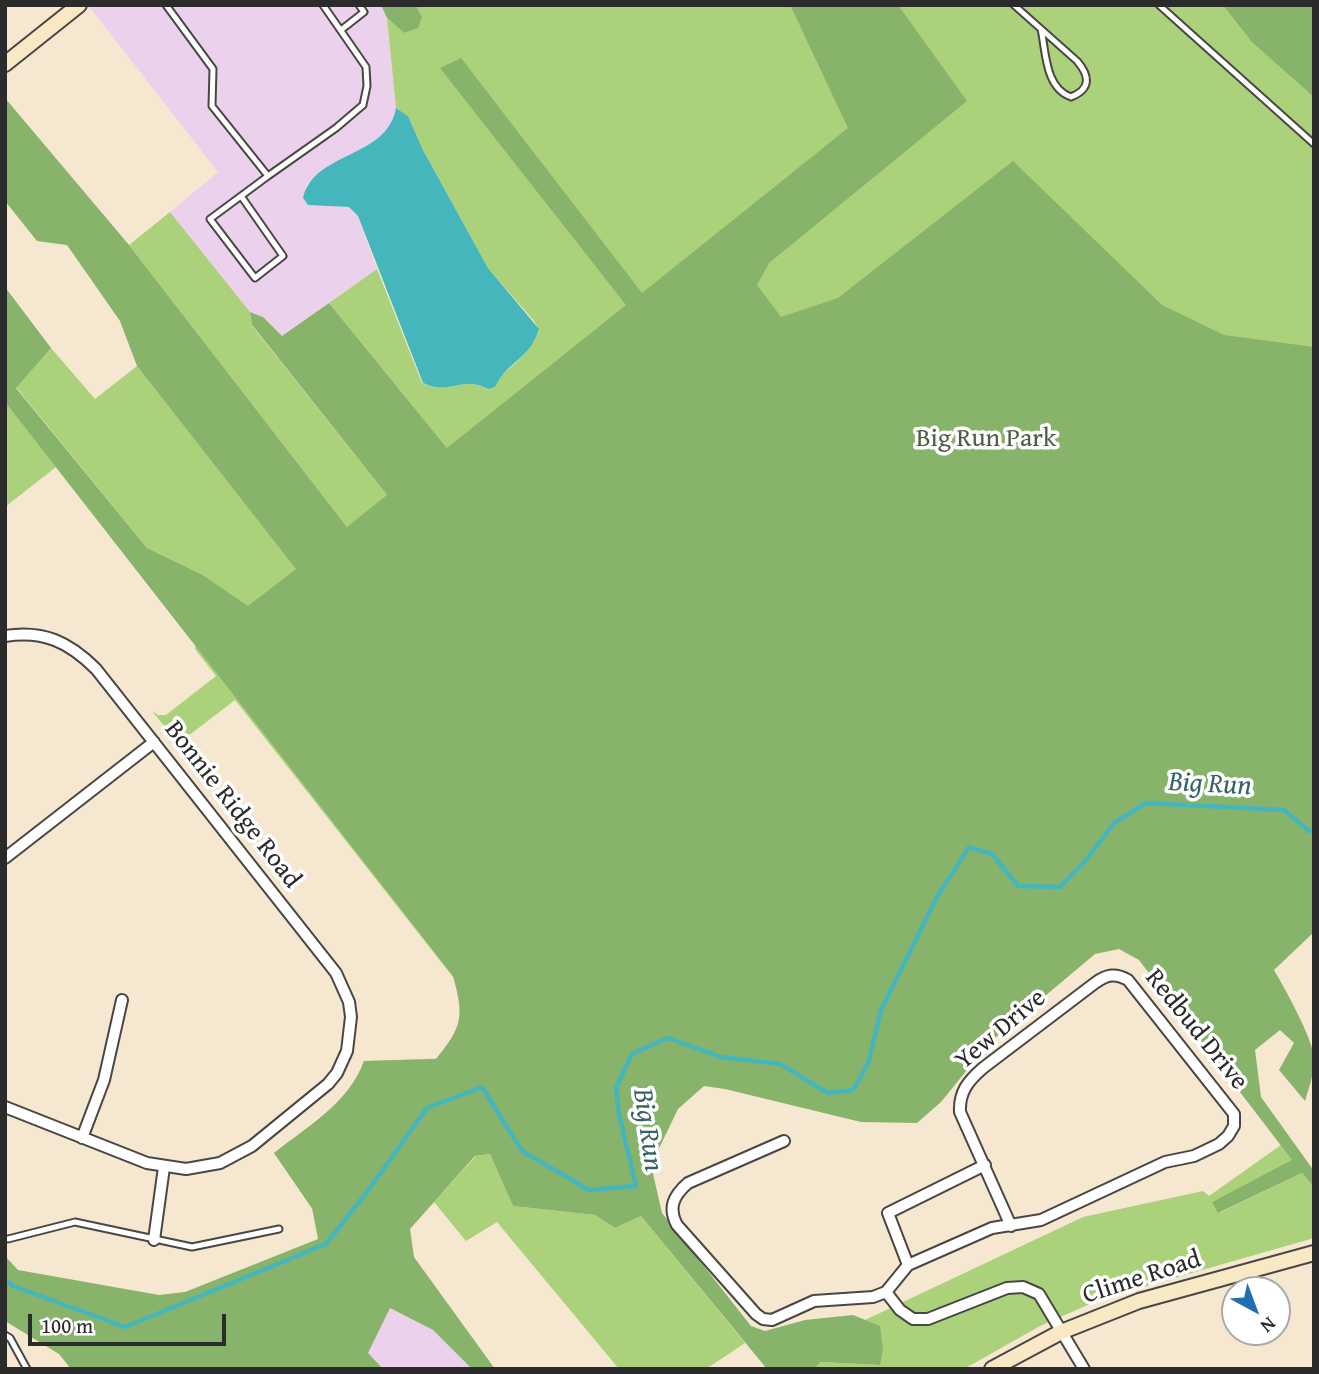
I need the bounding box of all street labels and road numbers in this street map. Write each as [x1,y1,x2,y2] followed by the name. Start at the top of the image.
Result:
[157,715,307,895] street label: Bonnie Ridge Road
[1138,963,1254,1097] street label: Redbud Drive
[949,983,1053,1077] street label: Yew Drive
[1079,1244,1205,1312] street label: Clime Road

